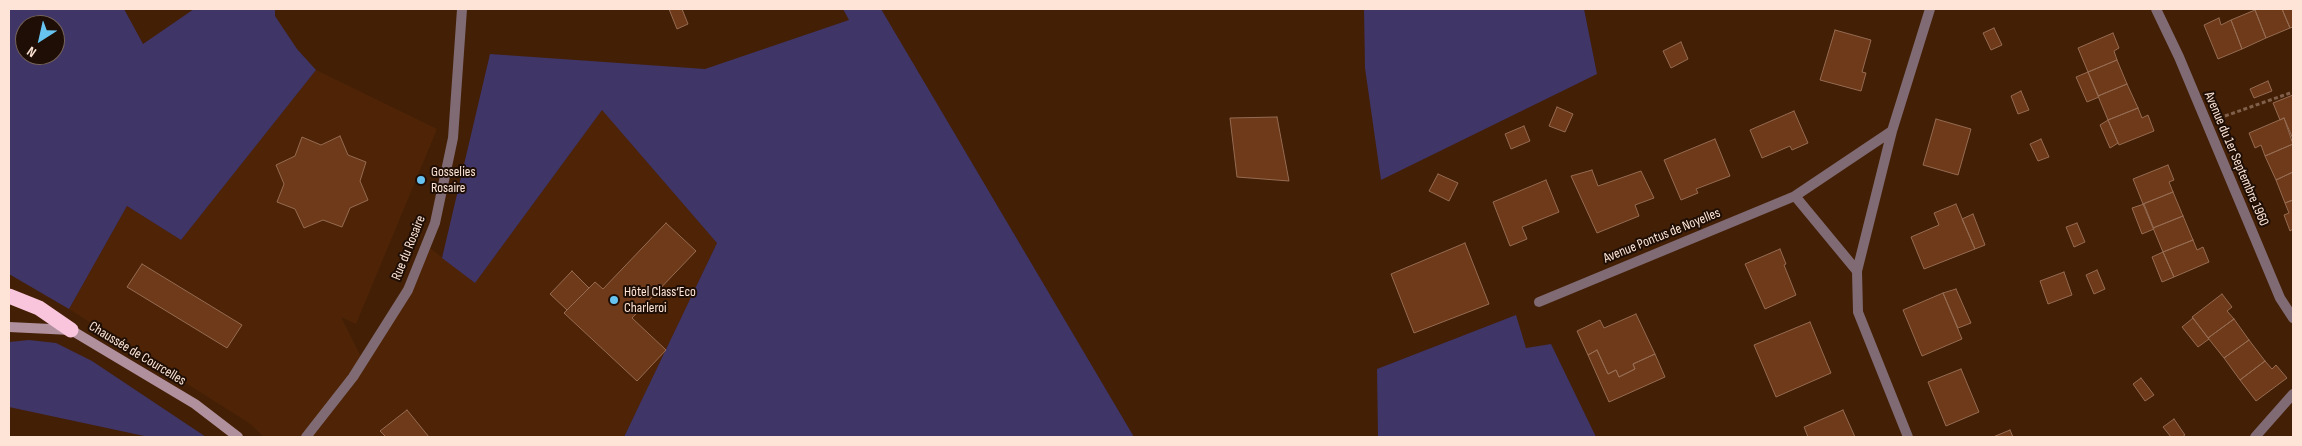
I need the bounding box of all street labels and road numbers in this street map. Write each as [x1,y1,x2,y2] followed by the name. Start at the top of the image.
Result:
[2200,89,2272,229] street label: Avenue du 1er Septembre 1960
[1601,205,1723,267] street label: Avenue Pontus de Noyelles
[388,213,430,283] street label: Rue du Rosaire
[85,318,189,390] street label: Chaussée de Courcelles

